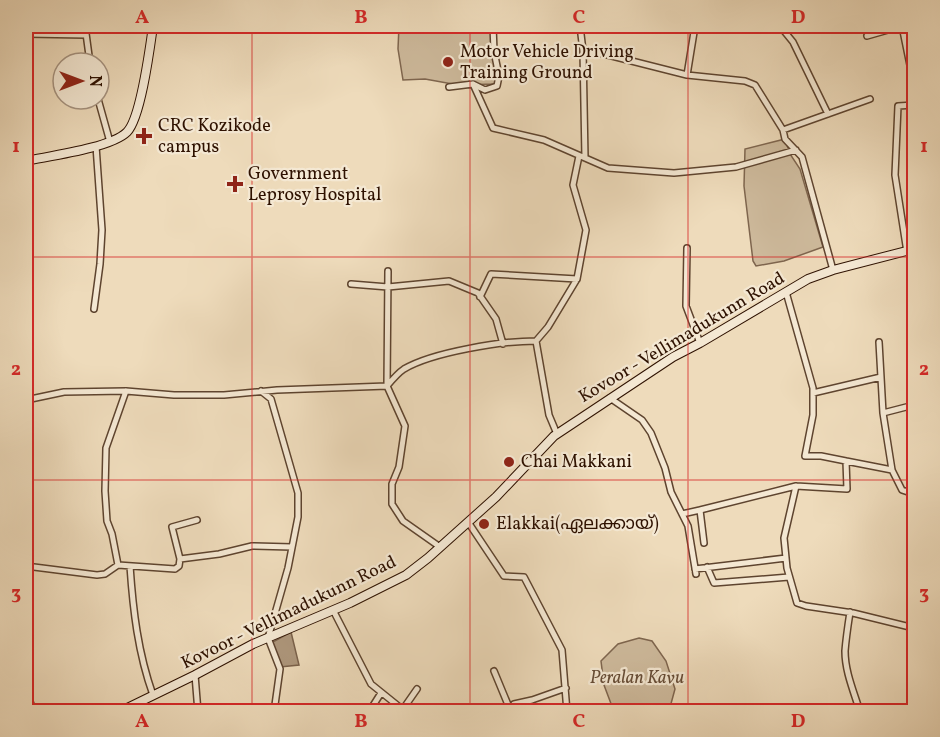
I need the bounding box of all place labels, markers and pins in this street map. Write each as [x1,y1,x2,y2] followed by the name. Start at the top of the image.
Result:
[460,40,634,86] place label: Motor Vehicle Driving Training Ground
[441,55,455,69] marker: Motor Vehicle Driving Training Ground
[158,114,271,160] place label: CRC Kozikode campus
[135,127,153,145] marker: CRC Kozikode campus
[248,162,381,208] place label: Government Leprosy Hospital
[226,175,244,193] marker: Government Leprosy Hospital
[521,450,632,475] place label: Chai Makkani
[502,455,516,469] marker: Chai Makkani
[496,512,659,537] place label: Elakkai(ഏലക്കായ്)
[477,517,491,531] marker: Elakkai(ഏലക്കായ്)

